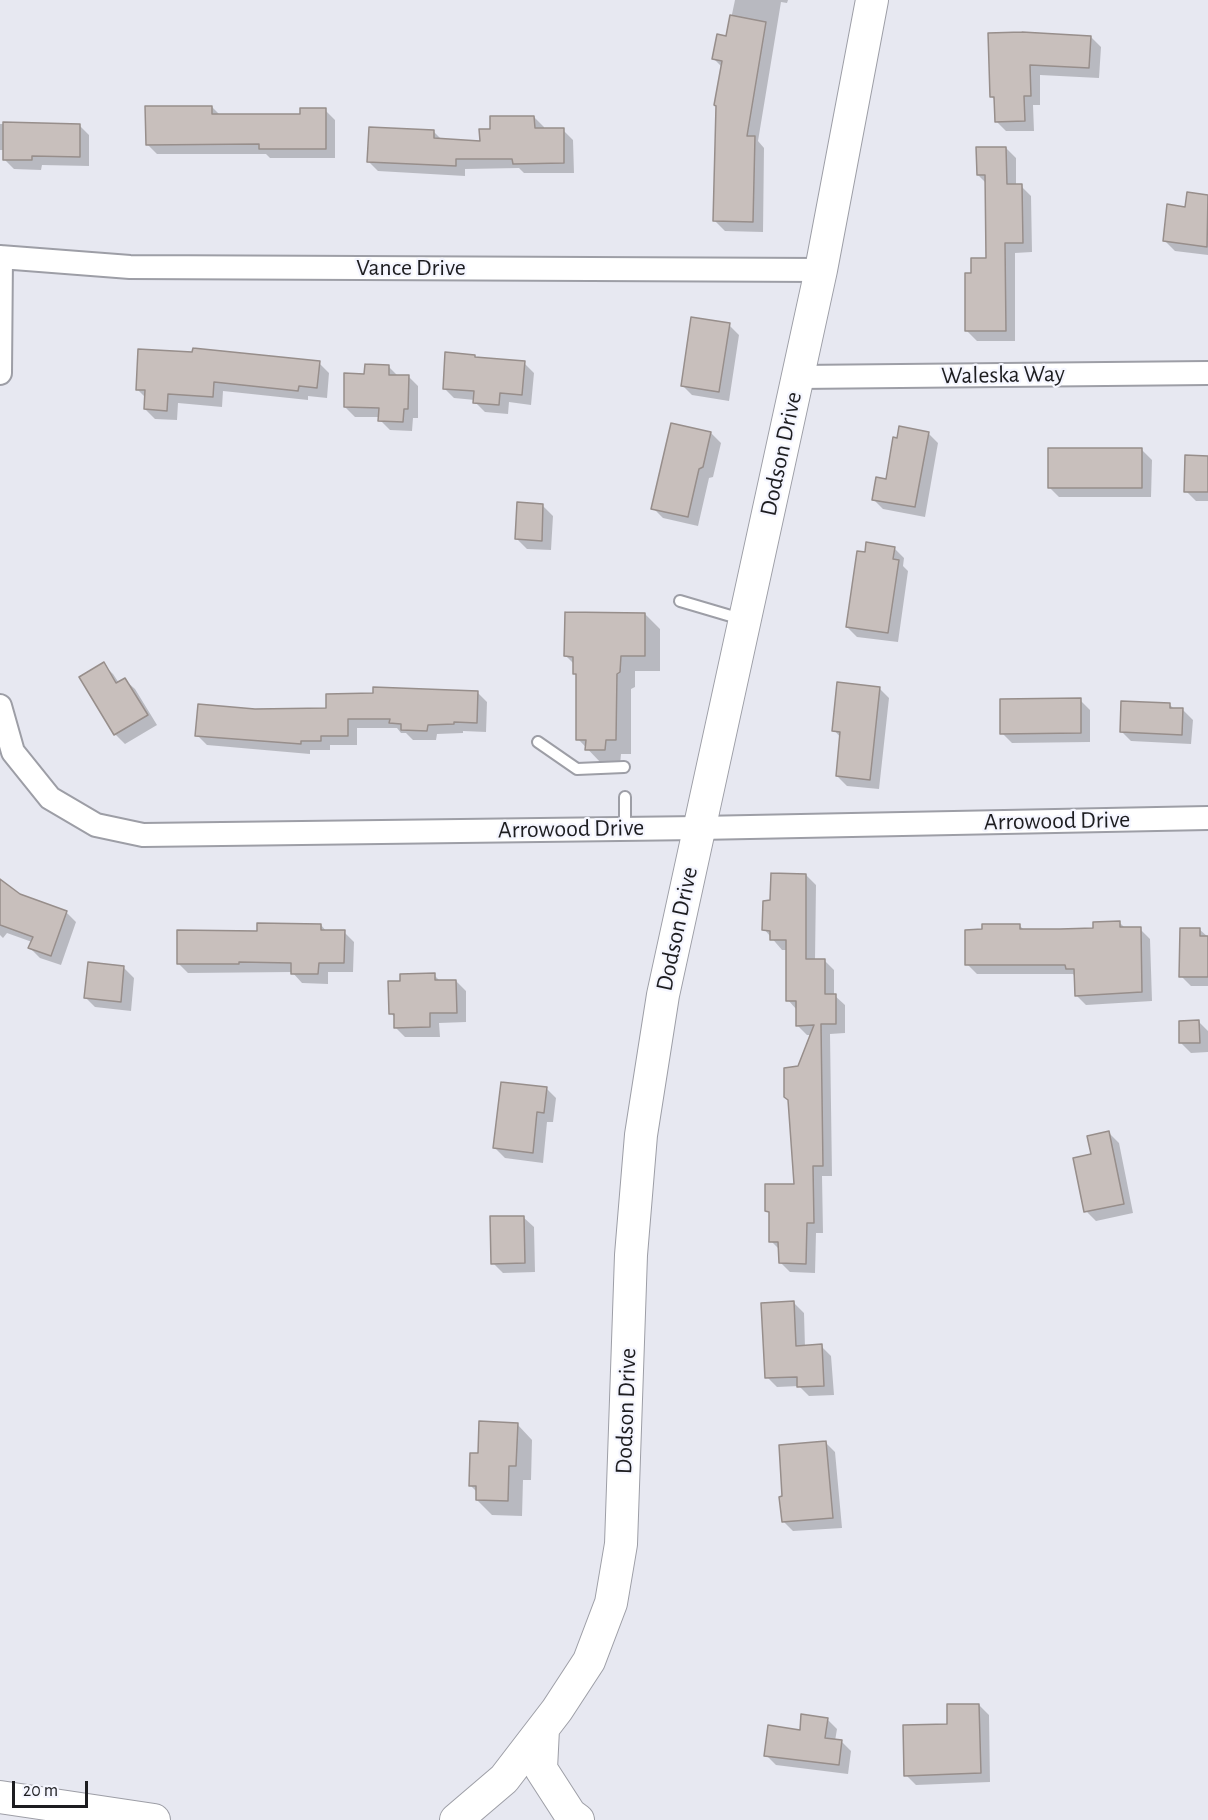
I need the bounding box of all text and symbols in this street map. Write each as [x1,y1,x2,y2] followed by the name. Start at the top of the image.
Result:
[356,254,466,282] street label: Vance Drive
[941,360,1065,390] street label: Waleska Way
[754,389,808,519] street label: Dodson Drive
[984,805,1130,837] street label: Arrowood Drive
[498,813,644,845] street label: Arrowood Drive
[650,864,704,994] street label: Dodson Drive
[609,1347,643,1475] street label: Dodson Drive
[15,1769,92,1807] scale bar
[23,1782,58,1800] text: 20 m

